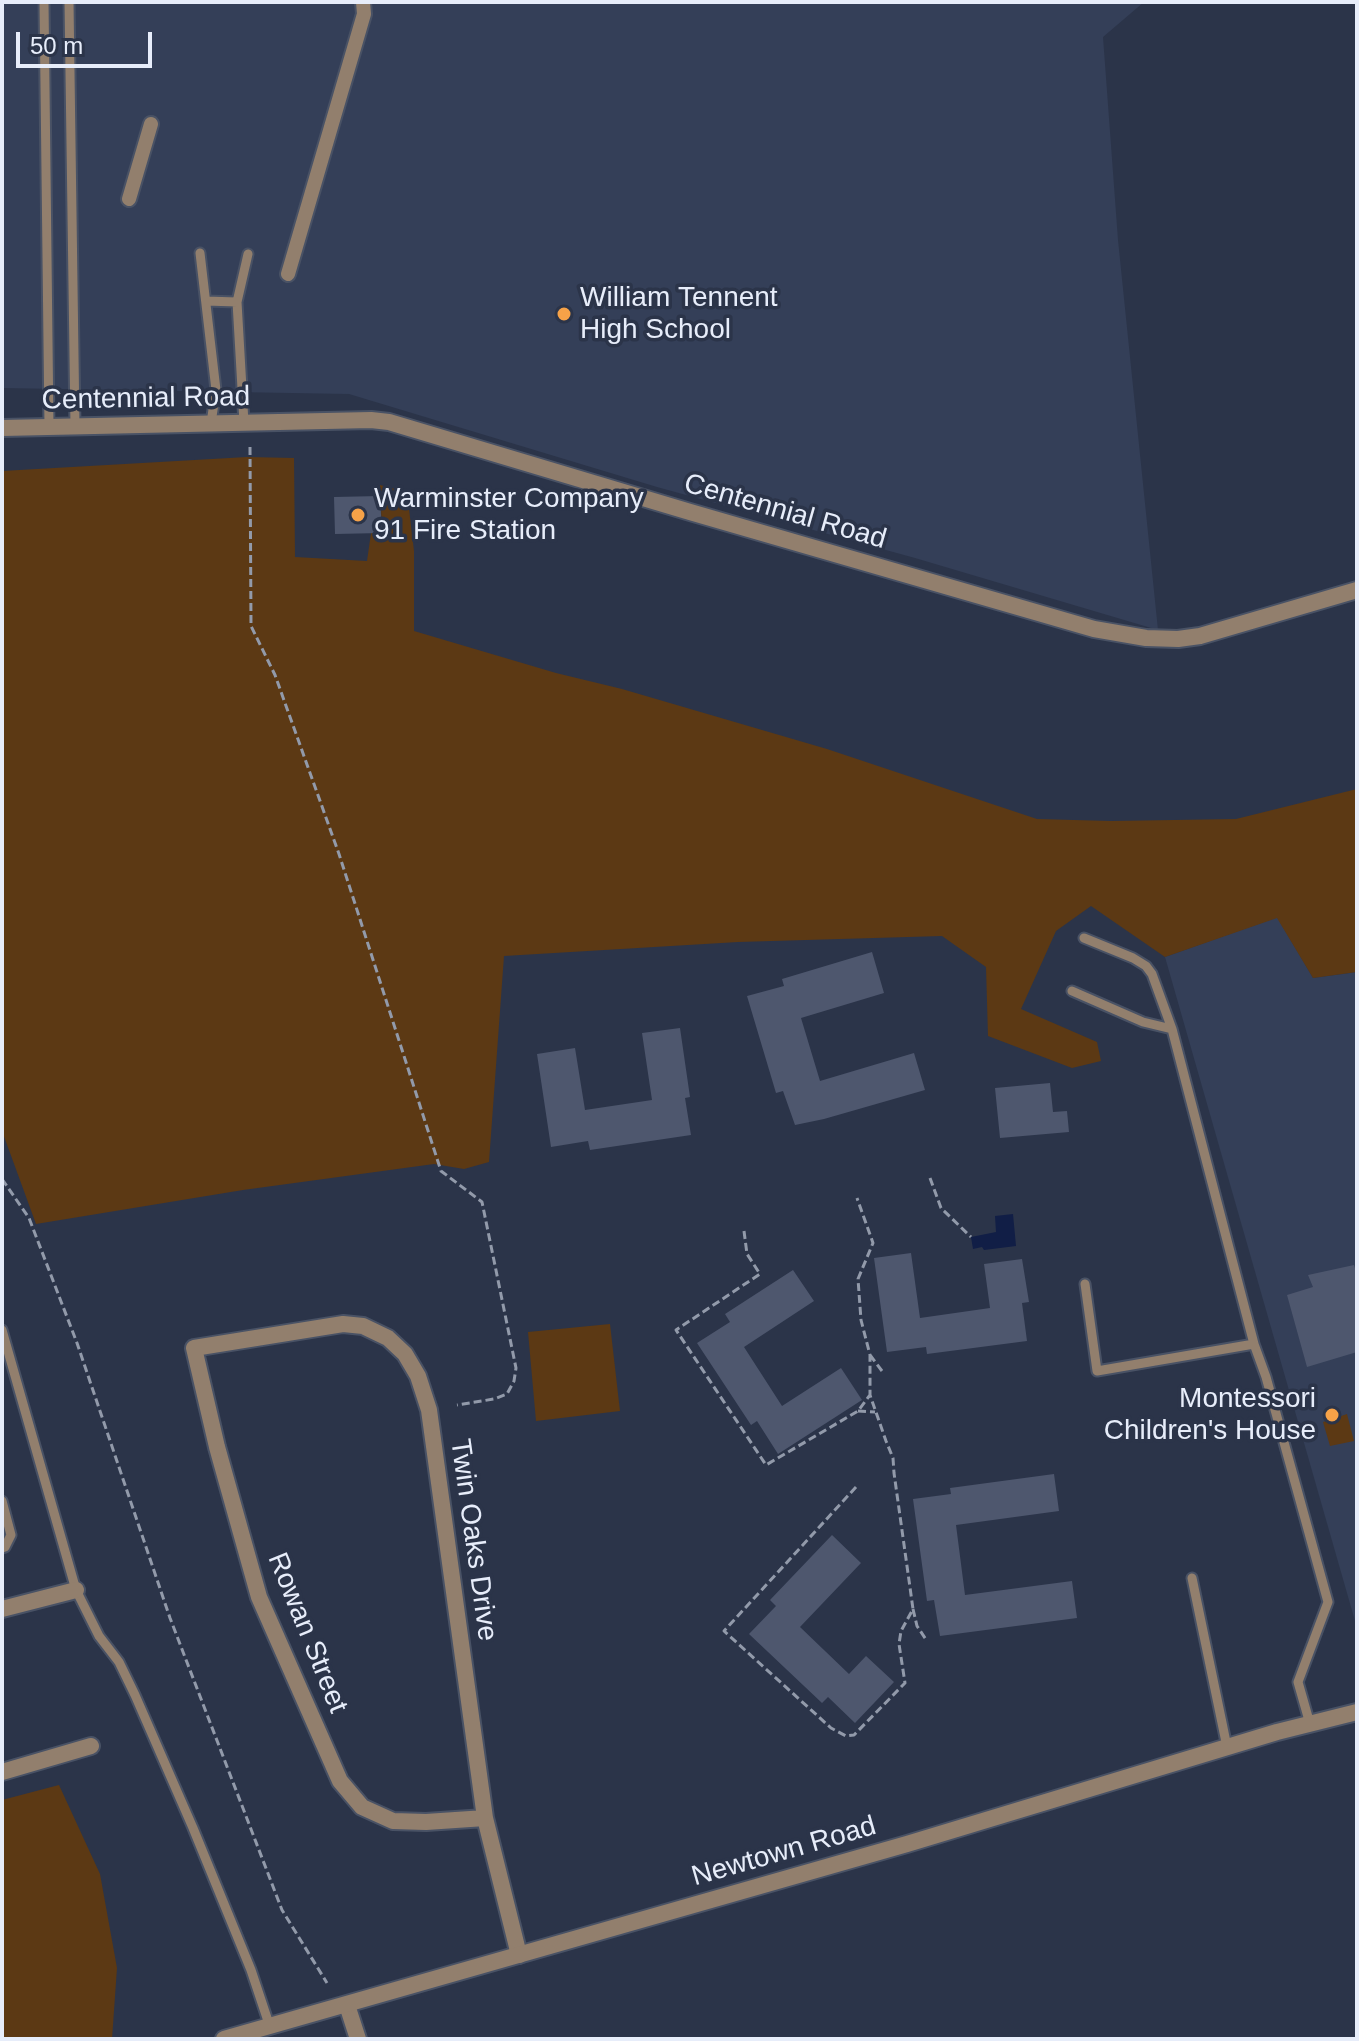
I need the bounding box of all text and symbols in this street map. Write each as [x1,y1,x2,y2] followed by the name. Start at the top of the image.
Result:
[20,16,156,66] scale bar
[30,32,83,59] text: 50 m
[580,281,778,347] place label: William Tennent High School
[555,305,573,323] marker: William Tennent High School
[41,380,251,418] street label: Centennial Road
[680,467,890,557] street label: Centennial Road
[374,482,644,548] place label: Warminster Company 91 Fire Station
[349,506,367,524] marker: Warminster Company 91 Fire Station
[1104,1382,1316,1448] place label: Montessori Children's House
[1323,1406,1341,1424] marker: Montessori Children's House
[442,1437,504,1643] street label: Twin Oaks Drive
[260,1548,354,1718] street label: Rowan Street
[688,1810,880,1894] street label: Newtown Road

